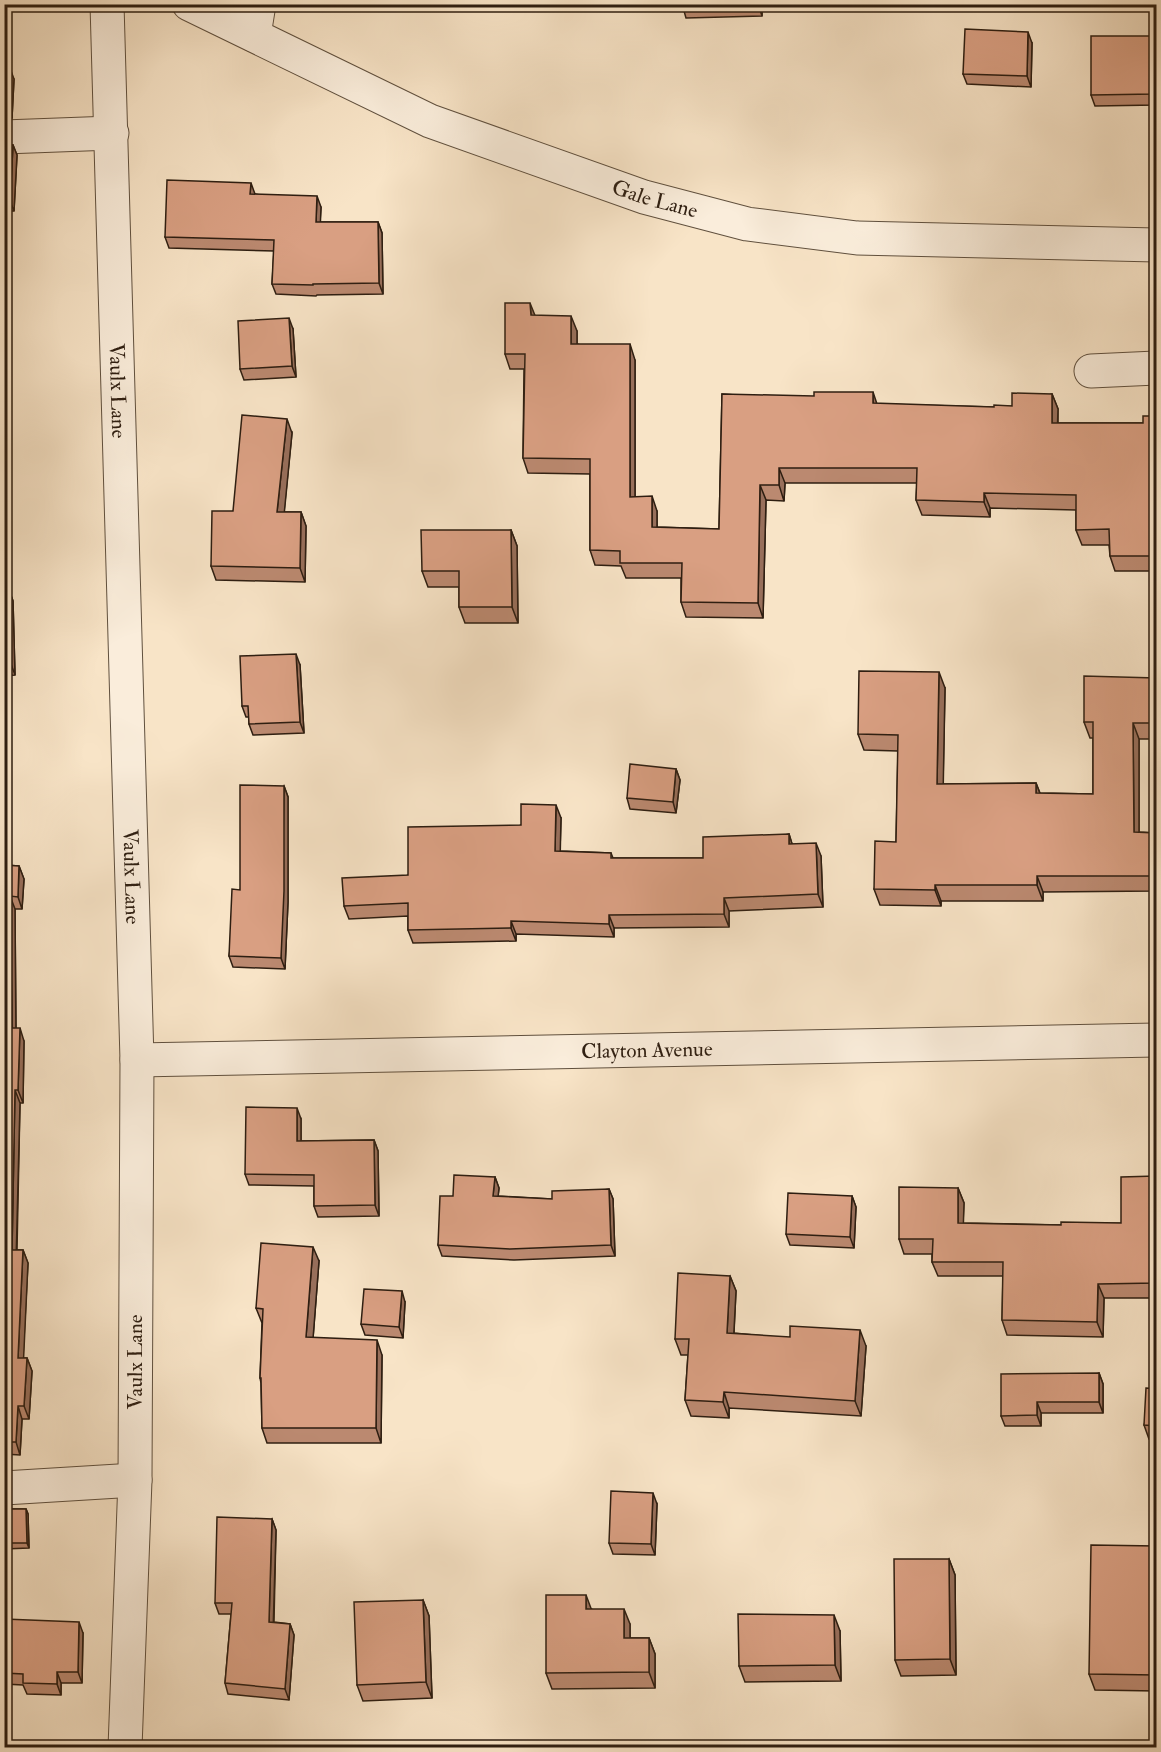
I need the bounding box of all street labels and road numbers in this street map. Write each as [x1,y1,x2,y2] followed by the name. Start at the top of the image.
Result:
[608,174,701,225] street label: Gale Lane
[103,343,132,439] street label: Vaulx Lane
[116,829,146,925] street label: Vaulx Lane
[581,1036,713,1065] street label: Clayton Avenue
[122,1314,149,1410] street label: Vaulx Lane

